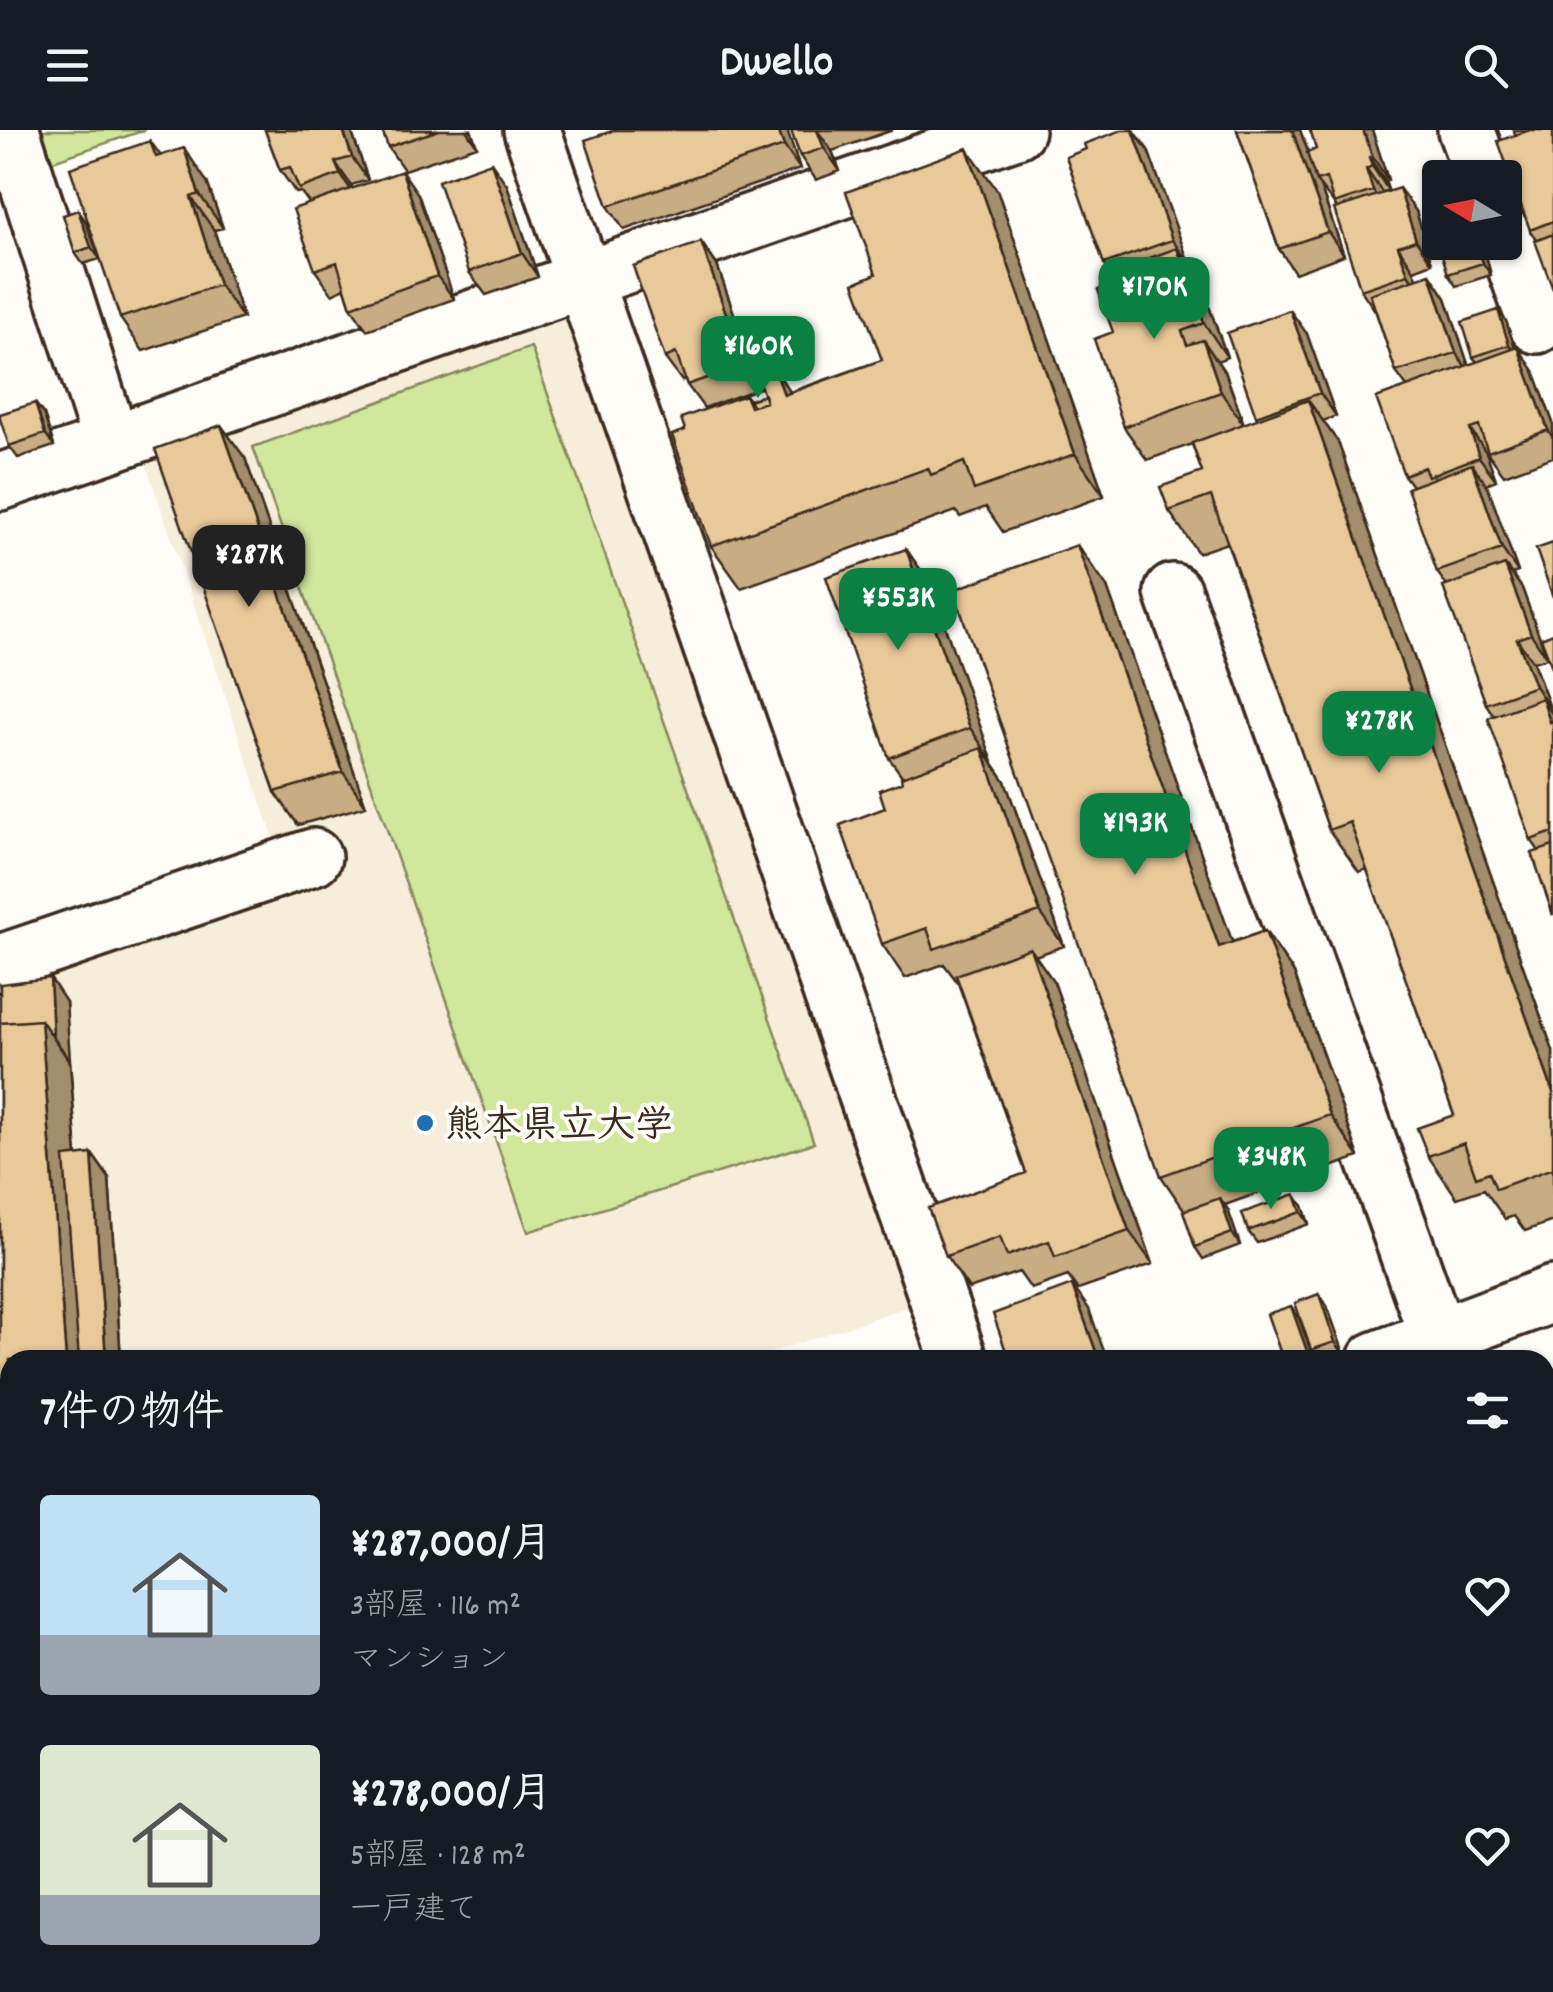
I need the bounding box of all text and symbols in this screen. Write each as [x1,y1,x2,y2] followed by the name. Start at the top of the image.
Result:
[720,33,833,97] text: Dwello
[40,38,95,93] icon: menu
[1458,38,1513,93] icon: search
[1422,160,1522,260] north arrow
[1422,160,1522,260] map controls
[1084,257,1224,342] pin: ¥170K
[1121,266,1187,312] text: ¥170K
[688,316,828,401] pin: ¥160K
[723,325,793,371] text: ¥160K
[179,525,319,610] pin: ¥287K
[214,534,284,580] text: ¥287K
[828,568,968,653] pin: ¥553K
[861,577,935,623] text: ¥553K
[1309,691,1449,776] pin: ¥278K
[1344,700,1414,746] text: ¥278K
[1065,793,1205,878] pin: ¥193K
[1102,802,1168,848] text: ¥193K
[445,1101,673,1156] place label: 熊本県立大学
[414,1112,436,1134] marker: 熊本県立大学
[1201,1127,1341,1212] pin: ¥348K
[1236,1136,1306,1182] text: ¥348K
[1460,1383,1515,1438] icon: filters
[40,1386,224,1446] text: 7件の物件
[350,1517,552,1577] text: ¥287,000/月
[120,1535,240,1655] icon: home
[1460,1568,1515,1623] icon: heart
[350,1585,521,1631] text: 3部屋 · 116 m²
[350,1639,509,1685] text: マンション
[350,1767,552,1827] text: ¥278,000/月
[120,1785,240,1905] icon: home
[1460,1818,1515,1873] icon: heart
[350,1835,526,1881] text: 5部屋 · 128 m²
[350,1889,478,1935] text: 一戸建て

